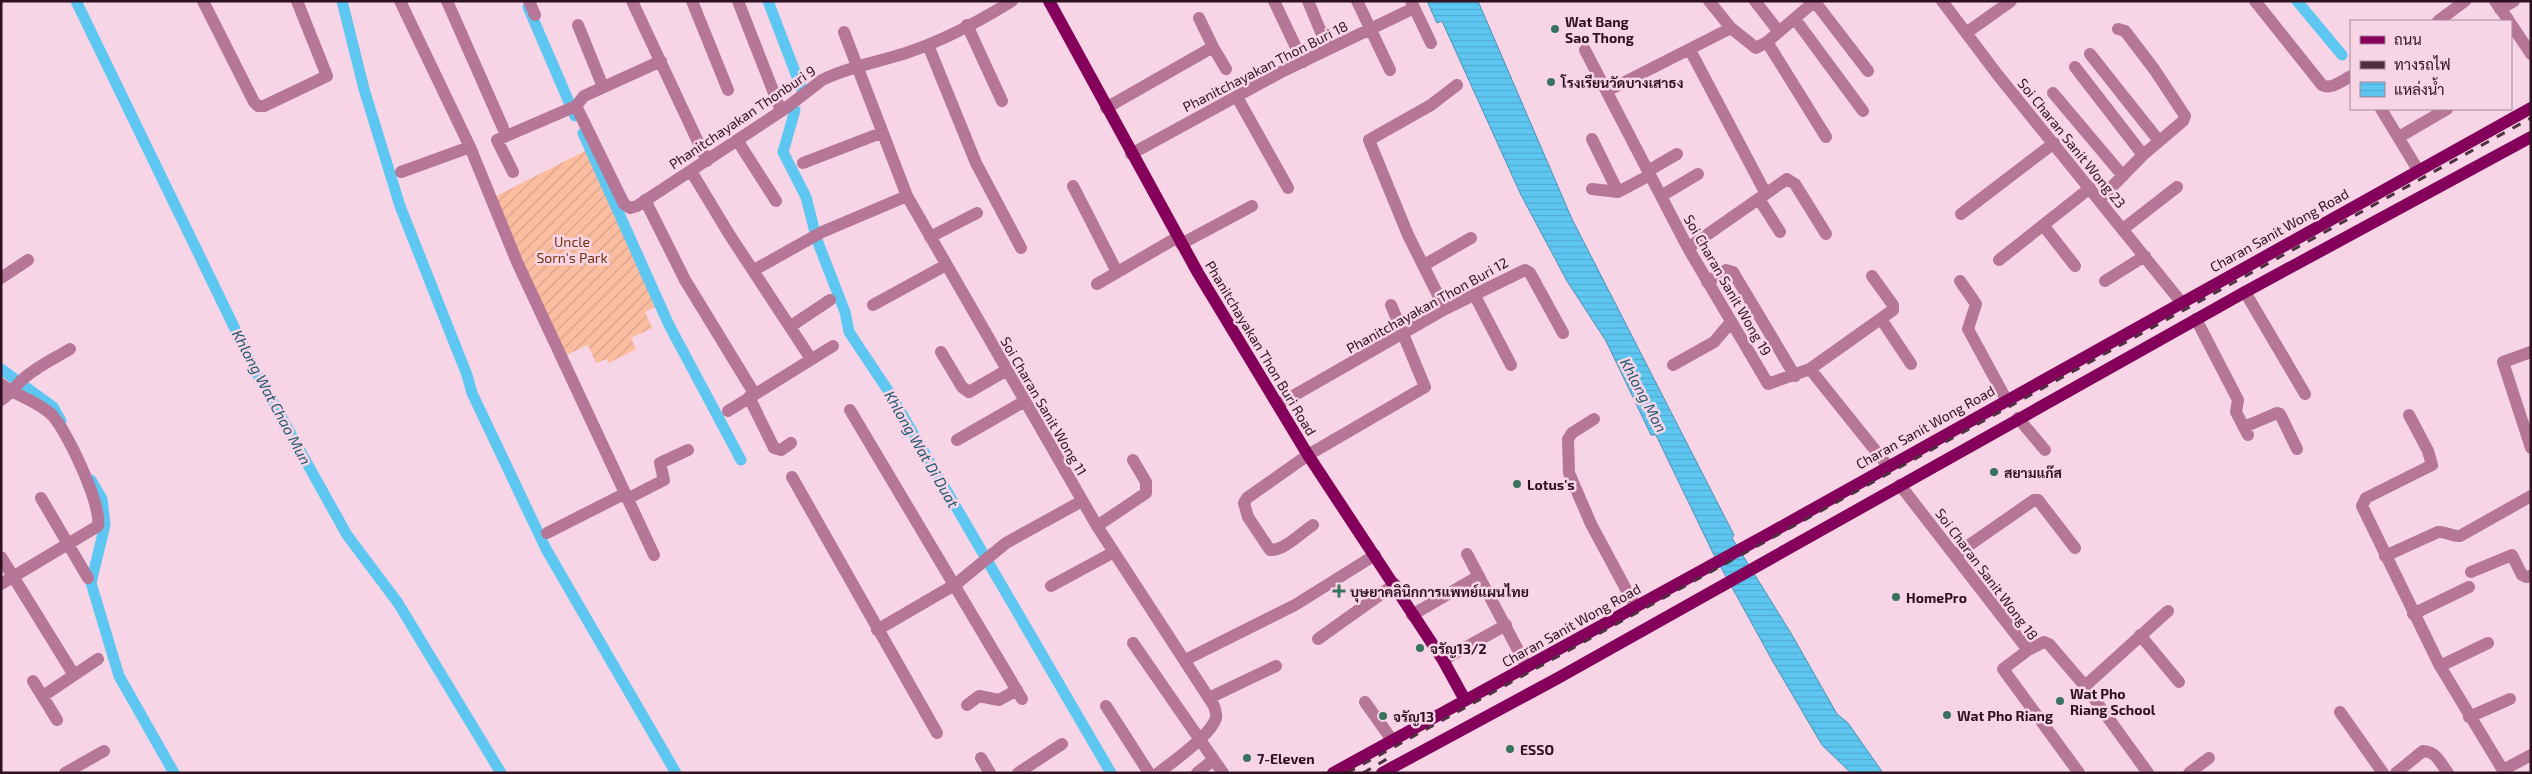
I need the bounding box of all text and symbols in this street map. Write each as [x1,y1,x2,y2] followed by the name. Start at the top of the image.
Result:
[1565,13,1634,46] place label: Wat Bang Sao Thong
[1180,17,1350,115] street label: Phanitchayakan Thon Buri 18
[2350,20,2512,110] legend
[1549,23,1561,35] marker: Wat Bang Sao Thong
[2394,30,2422,48] text: ถนน
[2394,55,2451,73] text: ทางรถไฟ
[666,62,818,172] street label: Phanitchayakan Thonburi 9
[1560,74,1683,91] place label: โรงเรียนวัดบางเสาธง
[2014,75,2130,211] street label: Soi Charan Sanit Wong 23
[1545,76,1557,88] marker: โรงเรียนวัดบางเสาธง
[2394,77,2445,98] text: แหล่งน้ำ
[2207,185,2351,275] street label: Charan Sanit Wong Road
[1681,212,1775,358] street label: Soi Charan Sanit Wong 19
[536,233,608,266] park label: Uncle Sorn's Park
[1343,253,1511,357] street label: Phanitchayakan Thon Buri 12
[1202,257,1320,439] street label: Phanitchayakan Thon Buri Road
[229,326,315,468] water label: Khlong Wat Chao Mun
[997,334,1091,478] street label: Soi Charan Sanit Wong 11
[1617,355,1671,435] water label: Khlong Mon
[1853,382,1997,472] street label: Charan Sanit Wong Road
[881,387,963,511] water label: Khlong Wat Di Duat
[2004,464,2062,481] place label: สยามแก๊ส
[1988,466,2000,478] marker: สยามแก๊ส
[1527,476,1575,493] place label: Lotus's
[1511,478,1523,490] marker: Lotus's
[1932,505,2042,643] street label: Soi Charan Sanit Wong 18
[1499,580,1643,670] street label: Charan Sanit Wong Road
[1350,583,1529,603] place label: บุษยาคลินิกการแพทย์แผนไทย
[1332,584,1346,598] marker: บุษยาคลินิกการแพทย์แผนไทย
[1906,589,1967,606] place label: HomePro
[1890,591,1902,603] marker: HomePro
[1430,640,1487,658] place label: จรัญ13/2
[1414,642,1426,654] marker: จรัญ13/2
[2070,685,2156,718] place label: Wat Pho Riang School
[2054,695,2066,707] marker: Wat Pho Riang School
[1957,707,2053,724] place label: Wat Pho Riang
[1393,708,1434,726] place label: จรัญ13
[1941,709,1953,721] marker: Wat Pho Riang
[1377,710,1389,722] marker: จรัญ13
[1520,741,1554,758] place label: ESSO
[1504,743,1516,755] marker: ESSO
[1257,750,1315,767] place label: 7-Eleven
[1241,752,1253,764] marker: 7-Eleven

